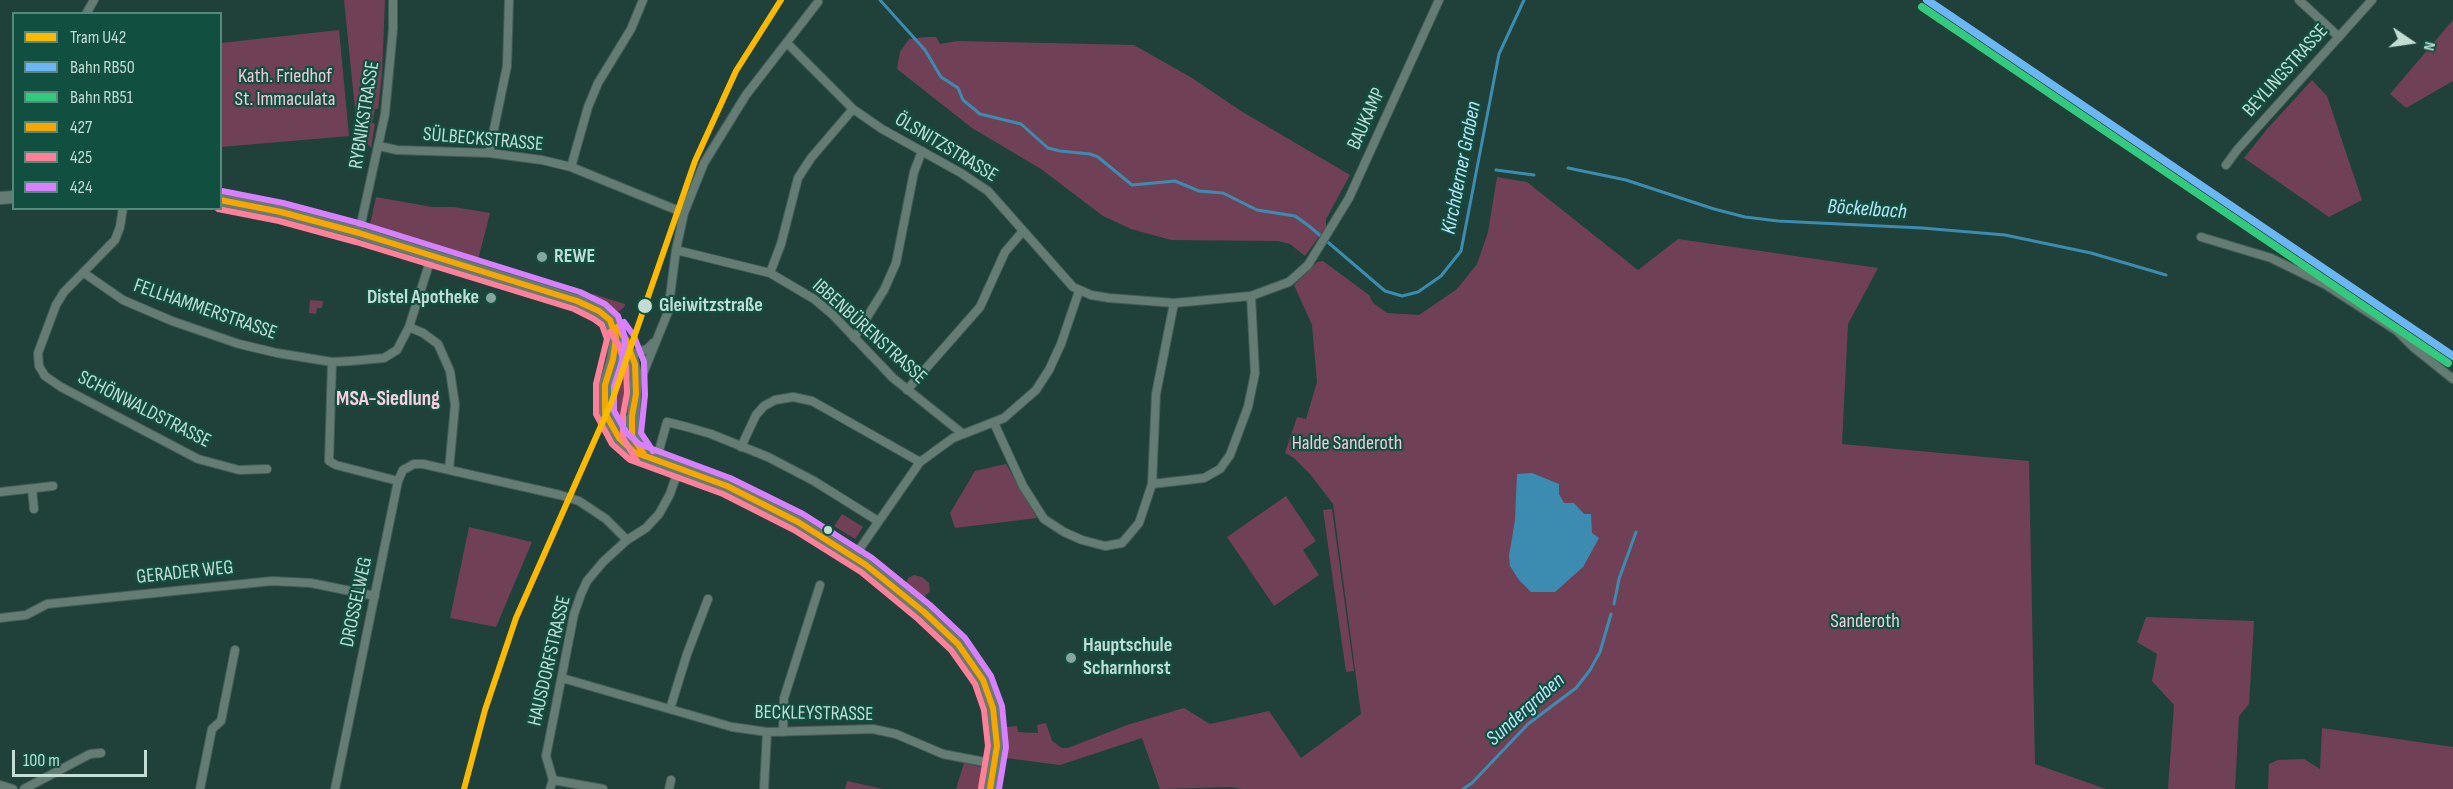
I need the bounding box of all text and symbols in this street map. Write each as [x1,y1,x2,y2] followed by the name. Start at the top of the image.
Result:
[12,12,222,210] legend
[2381,12,2441,72] north arrow
[2238,20,2334,122] street label: BEYLINGSTRASSE
[70,27,126,48] text: Tram U42
[2419,40,2439,52] text: N
[70,57,135,78] text: Bahn RB50
[345,59,385,171] street label: RYBNIKSTRASSE
[235,65,335,112] park label: Kath. Friedhof St. Immaculata
[1343,84,1391,154] street label: BAUKAMP
[70,87,133,108] text: Bahn RB51
[1437,100,1487,236] water label: Kirchderner Graben
[890,108,1002,188] street label: ÖLSNITZSTRASSE
[70,117,92,138] text: 427
[422,123,544,157] street label: SÜLBECKSTRASSE
[70,147,92,168] text: 425
[70,177,92,198] text: 424
[1826,195,1908,225] water label: Böckelbach
[554,245,595,269] place label: REWE
[535,250,549,264] marker: REWE
[130,274,280,346] street label: FELLHAMMERSTRASSE
[807,274,931,390] street label: IBBENBÜRENSTRASSE
[367,286,479,310] place label: Distel Apotheke
[484,291,498,305] marker: Distel Apotheke
[659,294,763,318] place label: Gleiwitzstraße
[636,297,654,315] marker: Gleiwitzstraße
[74,366,214,454] street label: SCHÖNWALDSTRASSE
[336,387,440,413] district label: MSA-Siedlung
[1292,432,1402,456] park label: Halde Sanderoth
[822,524,834,536] unlabelled marker
[336,555,378,649] street label: DROSSELWEG
[135,556,235,590] street label: GERADER WEG
[523,594,577,728] street label: HAUSDORFSTRASSE
[1830,610,1900,634] park label: Sanderoth
[1083,634,1172,681] place label: Hauptschule Scharnhorst
[1064,651,1078,665] marker: Hauptschule Scharnhorst
[1482,668,1570,752] water label: Sundergraben
[754,701,874,727] street label: BECKLEYSTRASSE
[15,738,150,776] scale bar
[23,750,60,771] text: 100 m

